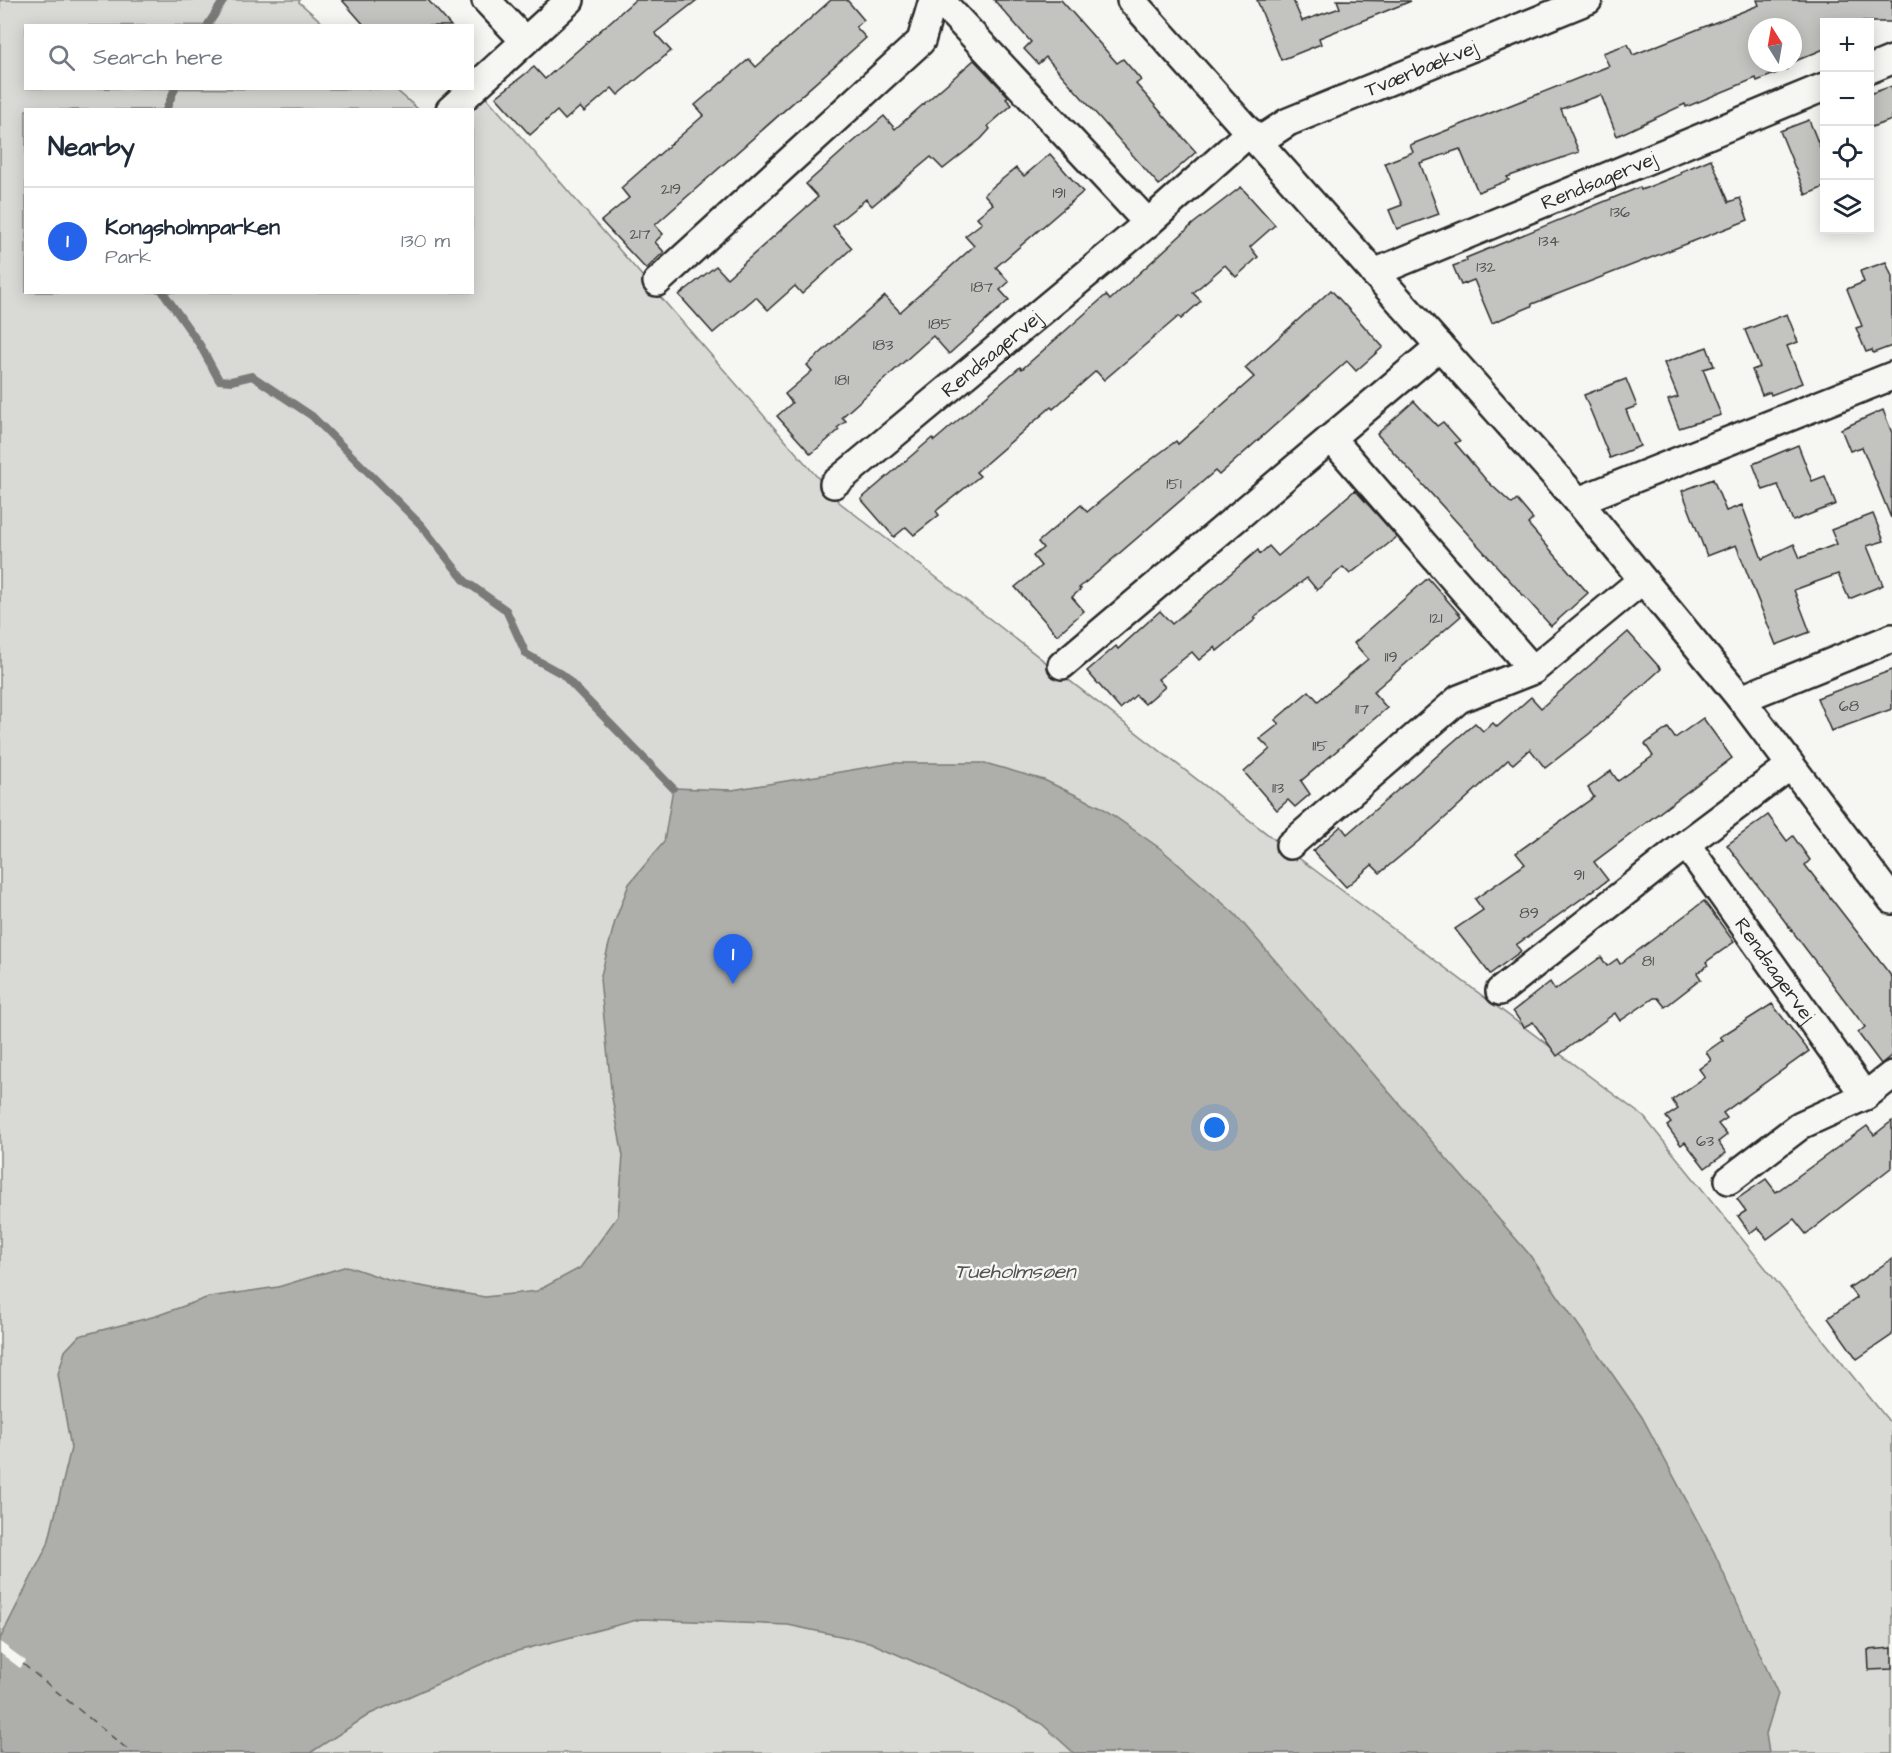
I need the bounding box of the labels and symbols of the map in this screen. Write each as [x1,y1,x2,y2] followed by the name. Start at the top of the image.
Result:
[1748,18,1802,72] north arrow
[1361,33,1482,104] street label: Tværbækvej
[1537,145,1661,217] street label: Rendsagervej
[661,178,681,200] house number: 219
[1052,182,1066,204] house number: 191
[1610,201,1630,223] house number: 136
[629,223,651,245] house number: 217
[1538,230,1560,252] house number: 134
[1476,256,1496,278] house number: 132
[971,276,993,298] house number: 187
[935,304,1048,404] street label: Rendsagervej
[928,313,953,335] house number: 185
[873,334,893,356] house number: 183
[835,369,849,391] house number: 181
[1166,473,1182,495] house number: 151
[1429,607,1443,629] house number: 121
[1384,646,1398,668] house number: 119
[1839,695,1859,717] house number: 68
[1355,698,1369,720] house number: 117
[1312,735,1328,757] house number: 115
[1272,777,1284,799] house number: 113
[1573,864,1585,886] house number: 91
[1519,902,1539,924] house number: 89
[1727,912,1822,1029] street label: Rendsagervej
[714,934,752,984] pin: 1
[1642,950,1654,972] house number: 81
[1200,1113,1229,1142] your location
[1696,1130,1714,1152] house number: 63
[954,1257,1077,1286] water label: Tueholmsøen

